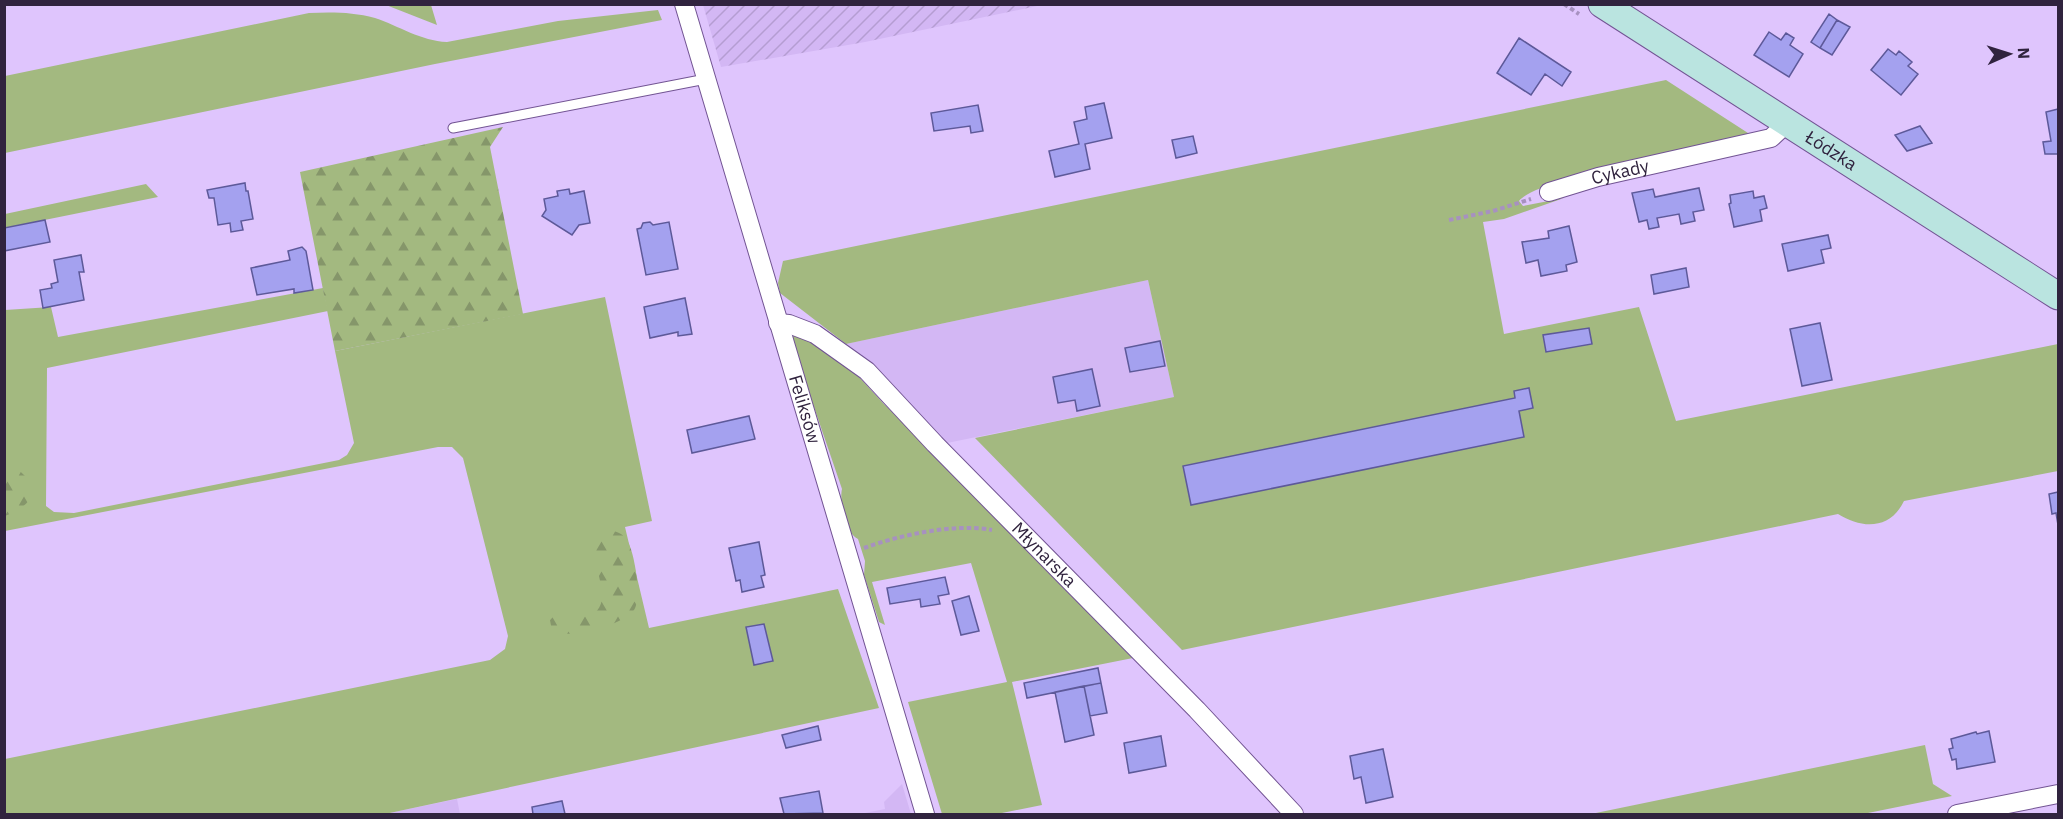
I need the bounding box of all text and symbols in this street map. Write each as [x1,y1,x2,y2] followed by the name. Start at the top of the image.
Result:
[1979,24,2039,84] north arrow
[2014,47,2034,60] text: N
[1800,125,1862,175] street label: Łódzka
[1588,154,1651,189] street label: Cykady
[784,372,826,447] street label: Feliksów
[1007,517,1082,592] street label: Młynarska

